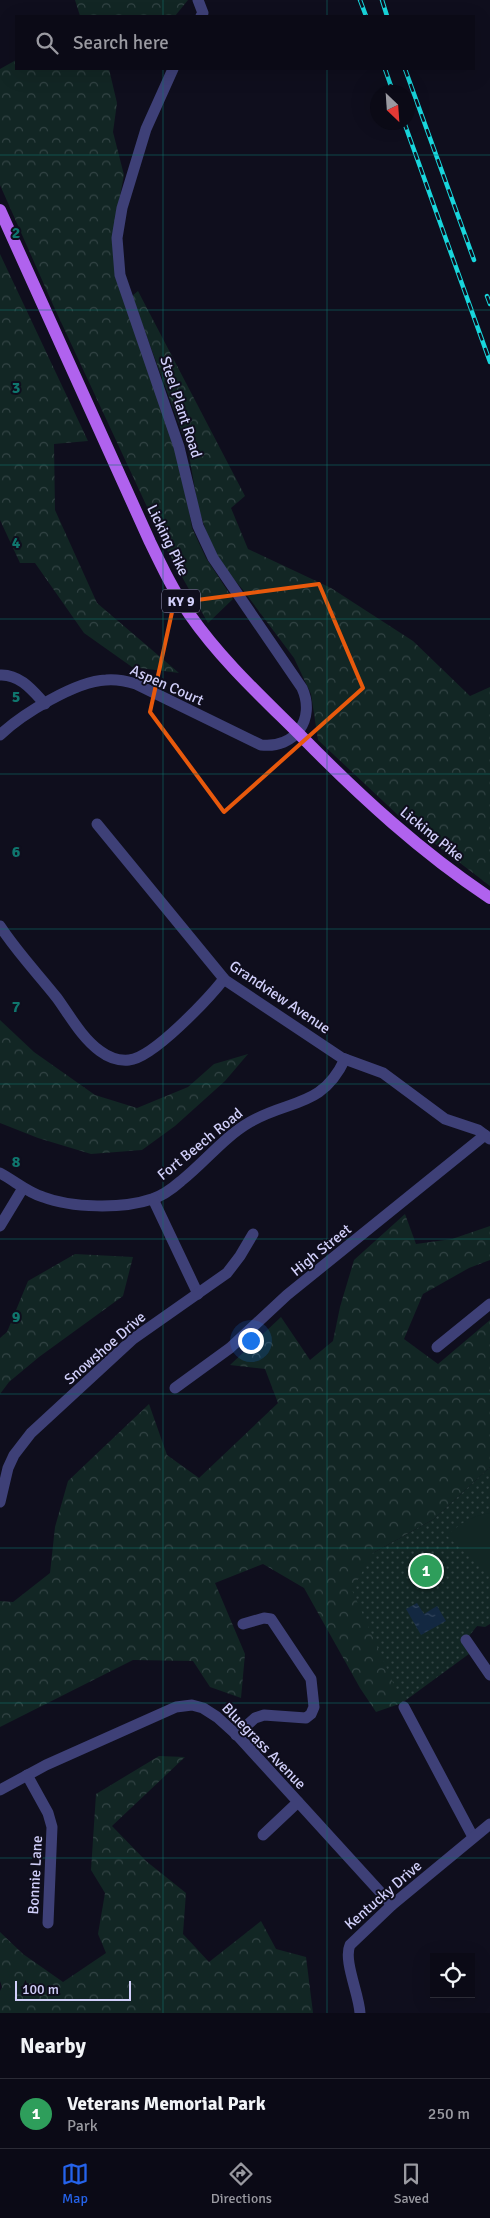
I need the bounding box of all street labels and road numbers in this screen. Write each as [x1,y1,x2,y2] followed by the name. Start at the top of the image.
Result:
[156,354,206,460] street label: Steel Plant Road
[143,501,193,579] street label: Licking Pike
[162,590,200,612] road number: KY 9
[127,661,207,709] street label: Aspen Court
[396,803,468,865] street label: Licking Pike
[226,957,334,1037] street label: Grandview Avenue
[154,1104,246,1184] street label: Fort Beech Road
[287,1220,355,1280] street label: High Street
[61,1308,149,1388] street label: Snowshoe Drive
[218,1699,310,1793] street label: Bluegrass Avenue
[24,1835,46,1915] street label: Bonnie Lane
[341,1857,425,1933] street label: Kentucky Drive

